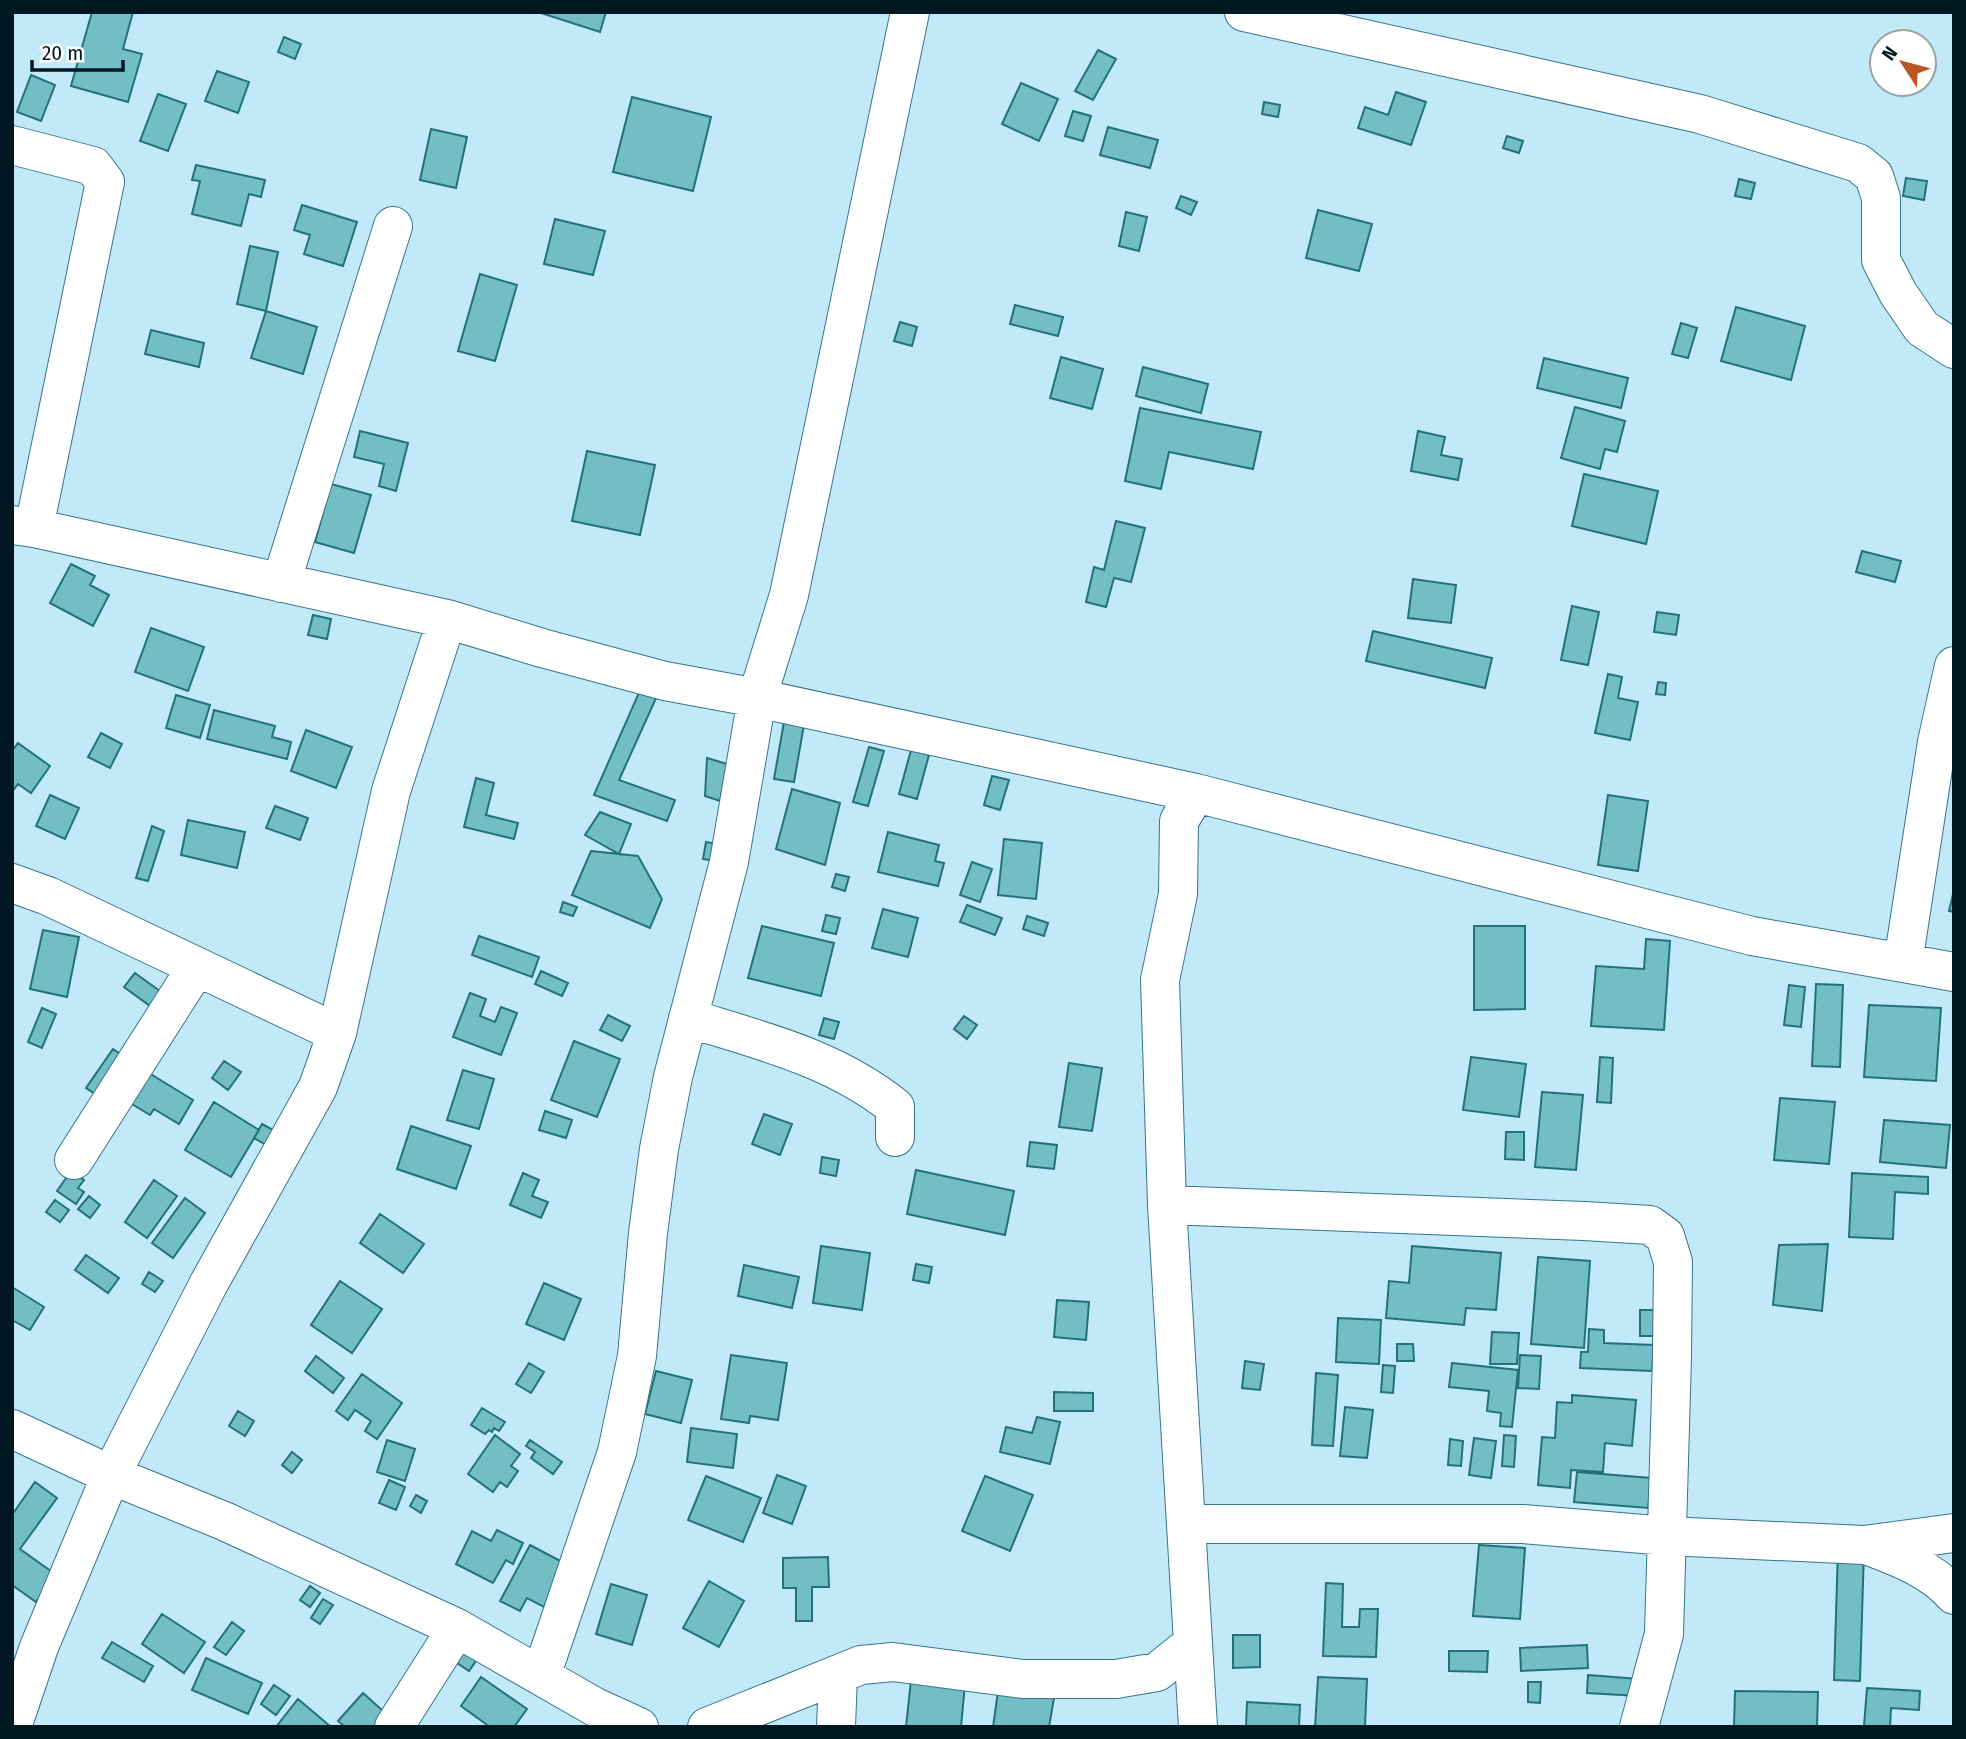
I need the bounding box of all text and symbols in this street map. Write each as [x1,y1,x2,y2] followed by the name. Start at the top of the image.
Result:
[32,28,122,72] scale bar
[1868,28,1938,98] north arrow
[42,40,83,66] text: 20 m
[1877,42,1902,65] text: N

